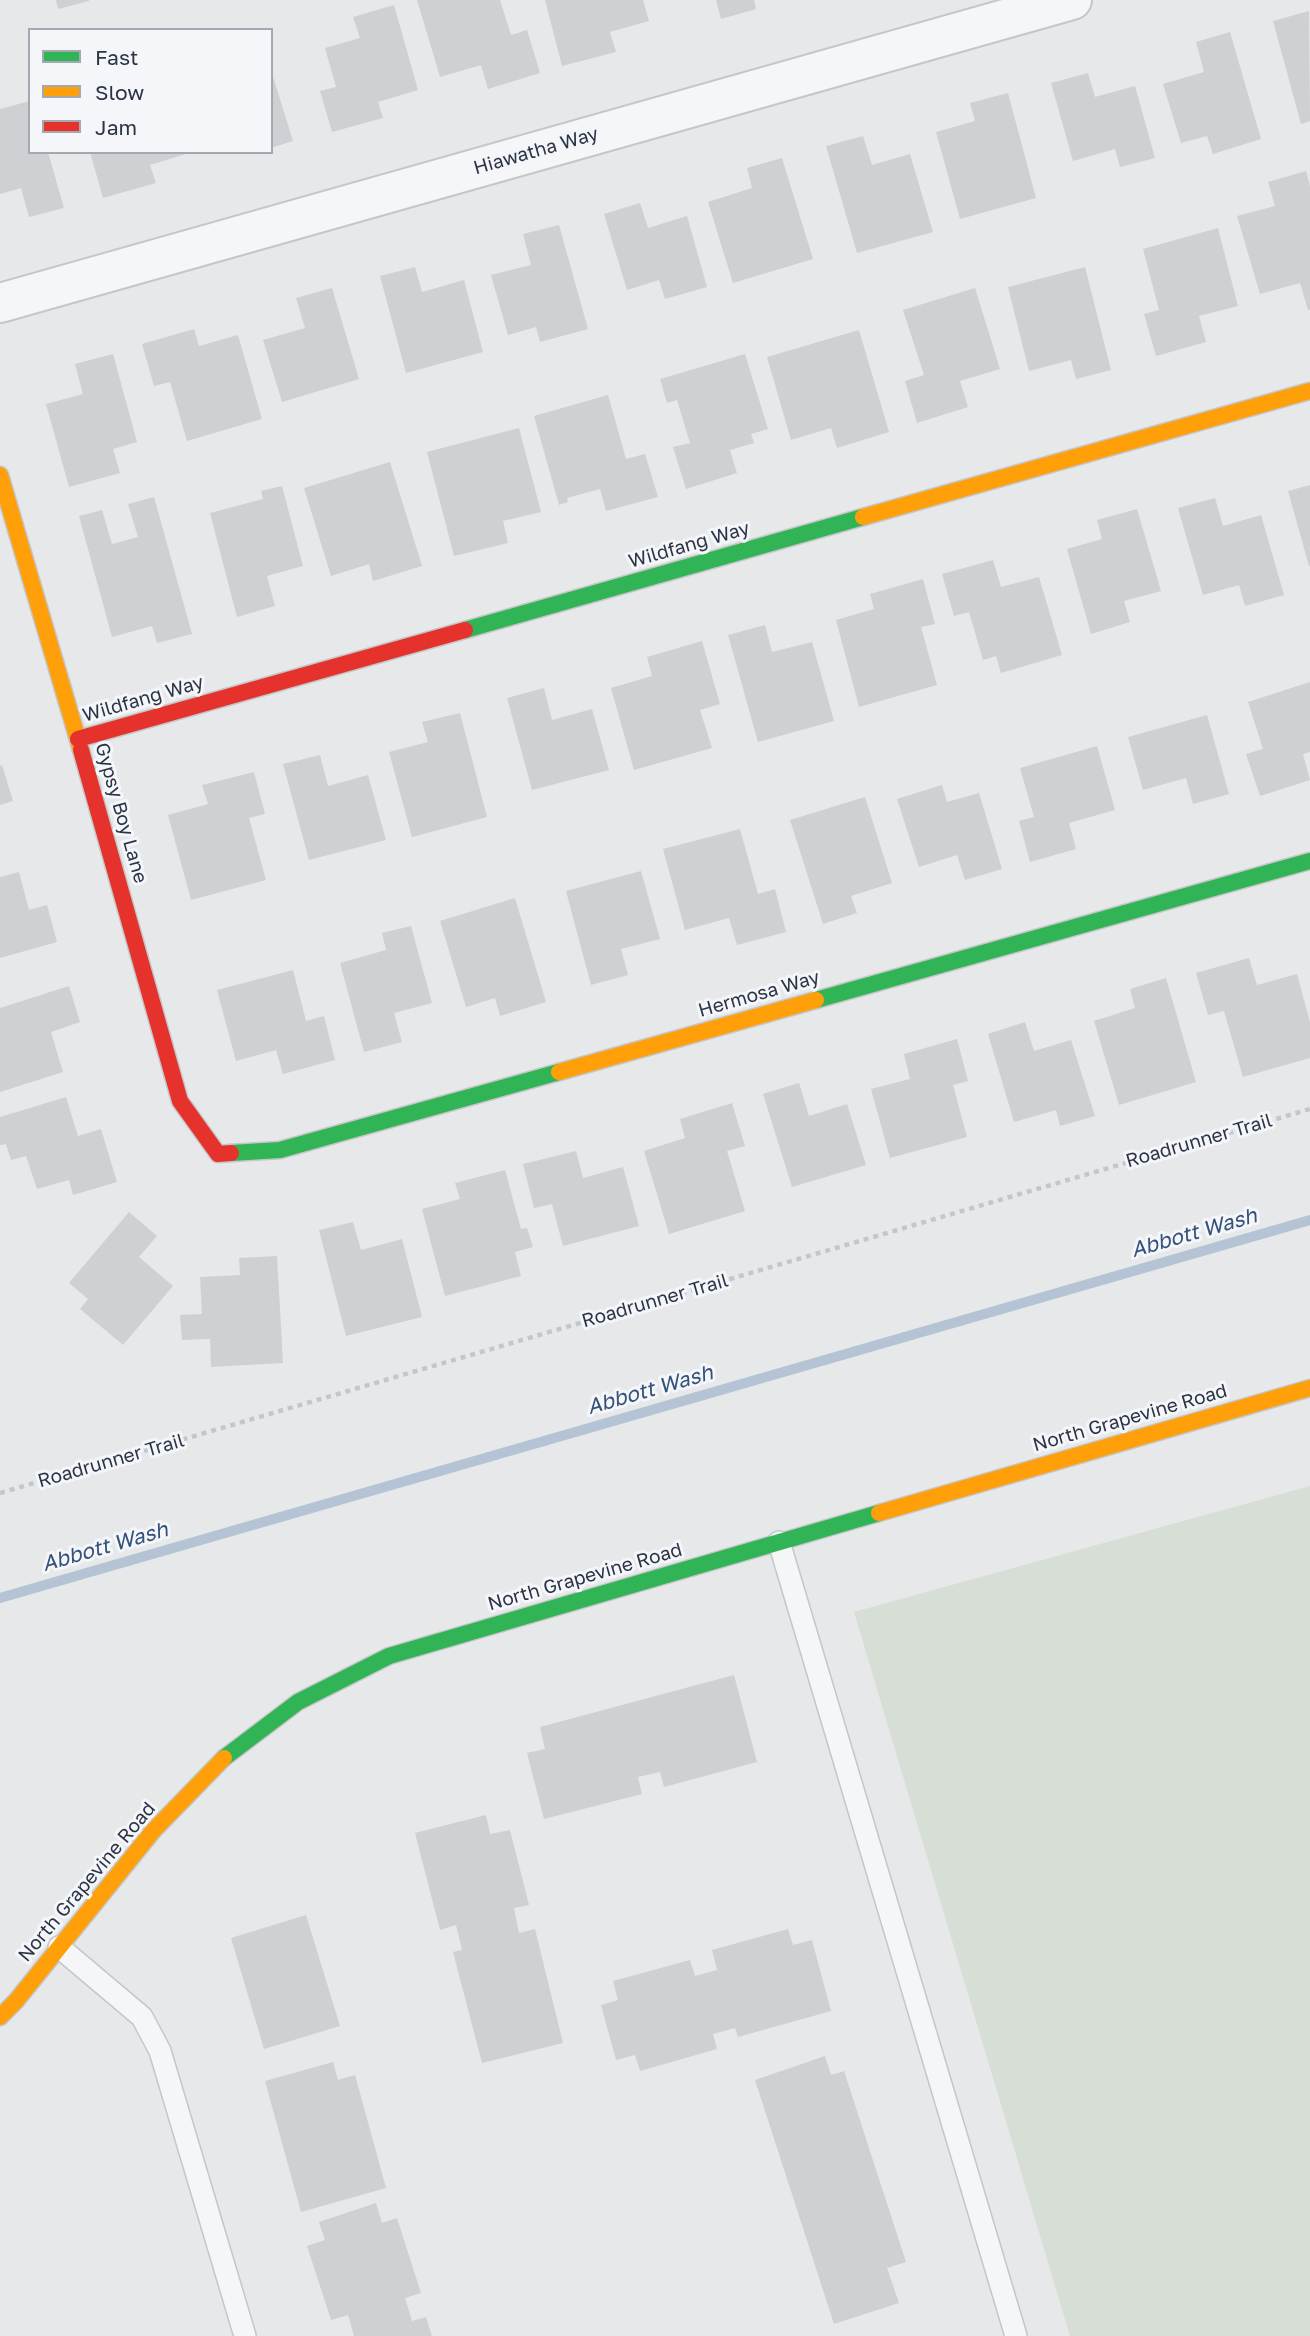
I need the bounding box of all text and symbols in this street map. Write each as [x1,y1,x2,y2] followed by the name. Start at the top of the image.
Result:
[28,28,273,154] legend
[95,44,138,70] text: Fast
[95,79,144,105] text: Slow
[95,114,137,140] text: Jam
[471,122,601,180] street label: Hiawatha Way
[626,517,752,573] street label: Wildfang Way
[80,671,206,727] street label: Wildfang Way
[90,740,152,886] street label: Gypsy Boy Lane
[696,966,822,1022] street label: Hermosa Way
[1123,1109,1275,1173] street label: Roadrunner Trail
[1128,1203,1260,1263] water label: Abbott Wash
[579,1269,731,1333] street label: Roadrunner Trail
[584,1360,716,1420] water label: Abbott Wash
[1030,1379,1230,1457] street label: North Grapevine Road
[35,1429,187,1493] street label: Roadrunner Trail
[39,1517,171,1577] water label: Abbott Wash
[485,1538,685,1616] street label: North Grapevine Road
[14,1798,160,1966] street label: North Grapevine Road

